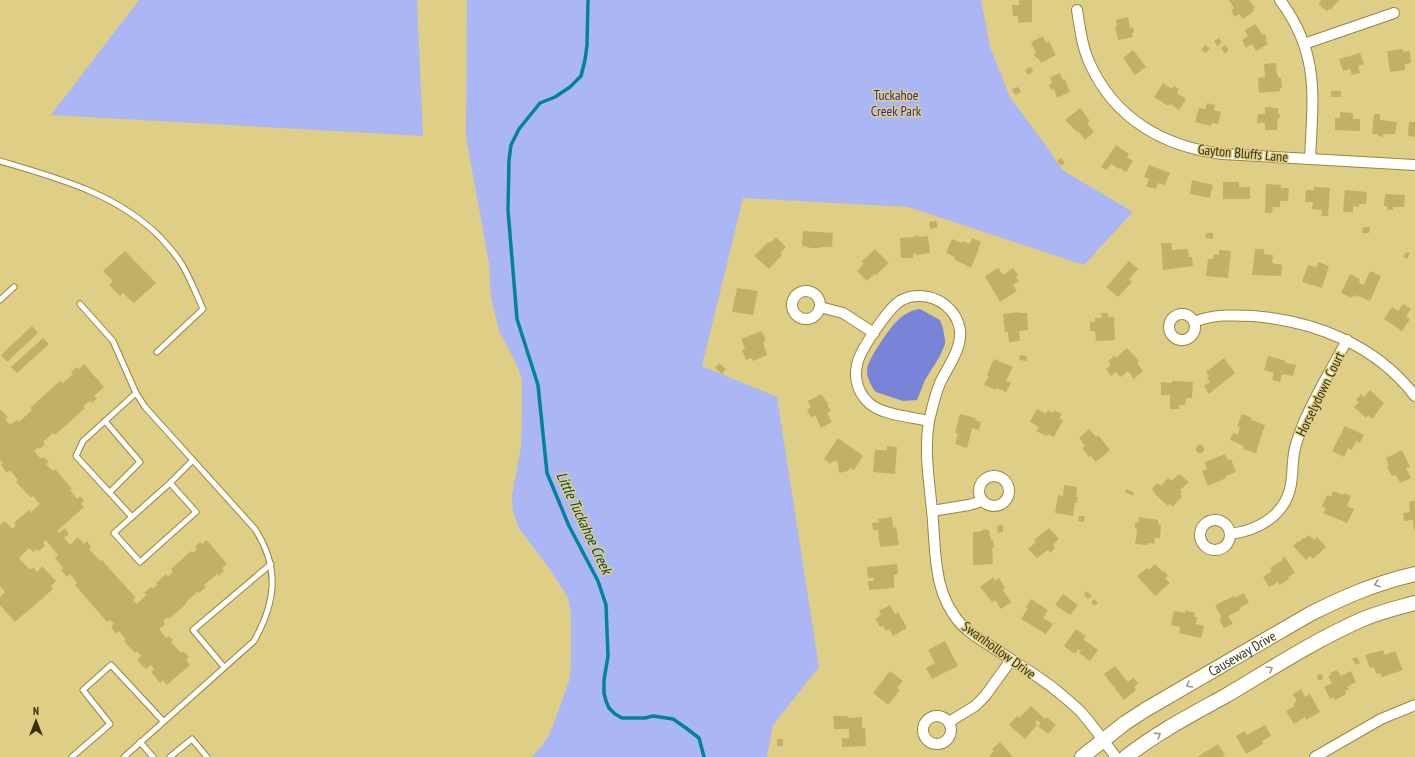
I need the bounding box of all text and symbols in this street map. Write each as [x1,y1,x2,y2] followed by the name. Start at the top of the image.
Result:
[871,86,922,120] park label: Tuckahoe Creek Park
[1197,140,1289,166] street label: Gayton Bluffs Lane
[1292,349,1348,439] street label: Horselydown Court
[552,469,617,579] water label: Little Tuckahoe Creek
[1374,579,1381,588] one-way arrow
[958,617,1040,683] street label: Swanhollow Drive
[1205,627,1279,680] street label: Causeway Drive
[1266,667,1273,674] one-way arrow
[1186,680,1193,687] one-way arrow
[16,701,56,741] north arrow
[33,704,39,718] text: N
[1154,732,1161,740] one-way arrow

